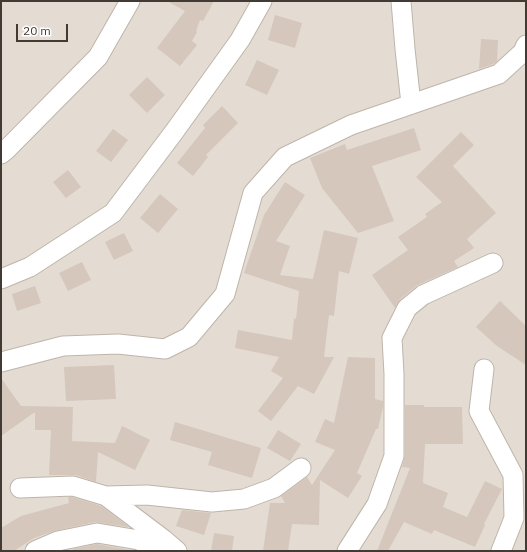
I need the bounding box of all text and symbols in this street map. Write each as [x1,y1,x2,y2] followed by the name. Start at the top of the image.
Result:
[18,16,70,42] scale bar
[23,23,51,38] text: 20 m

